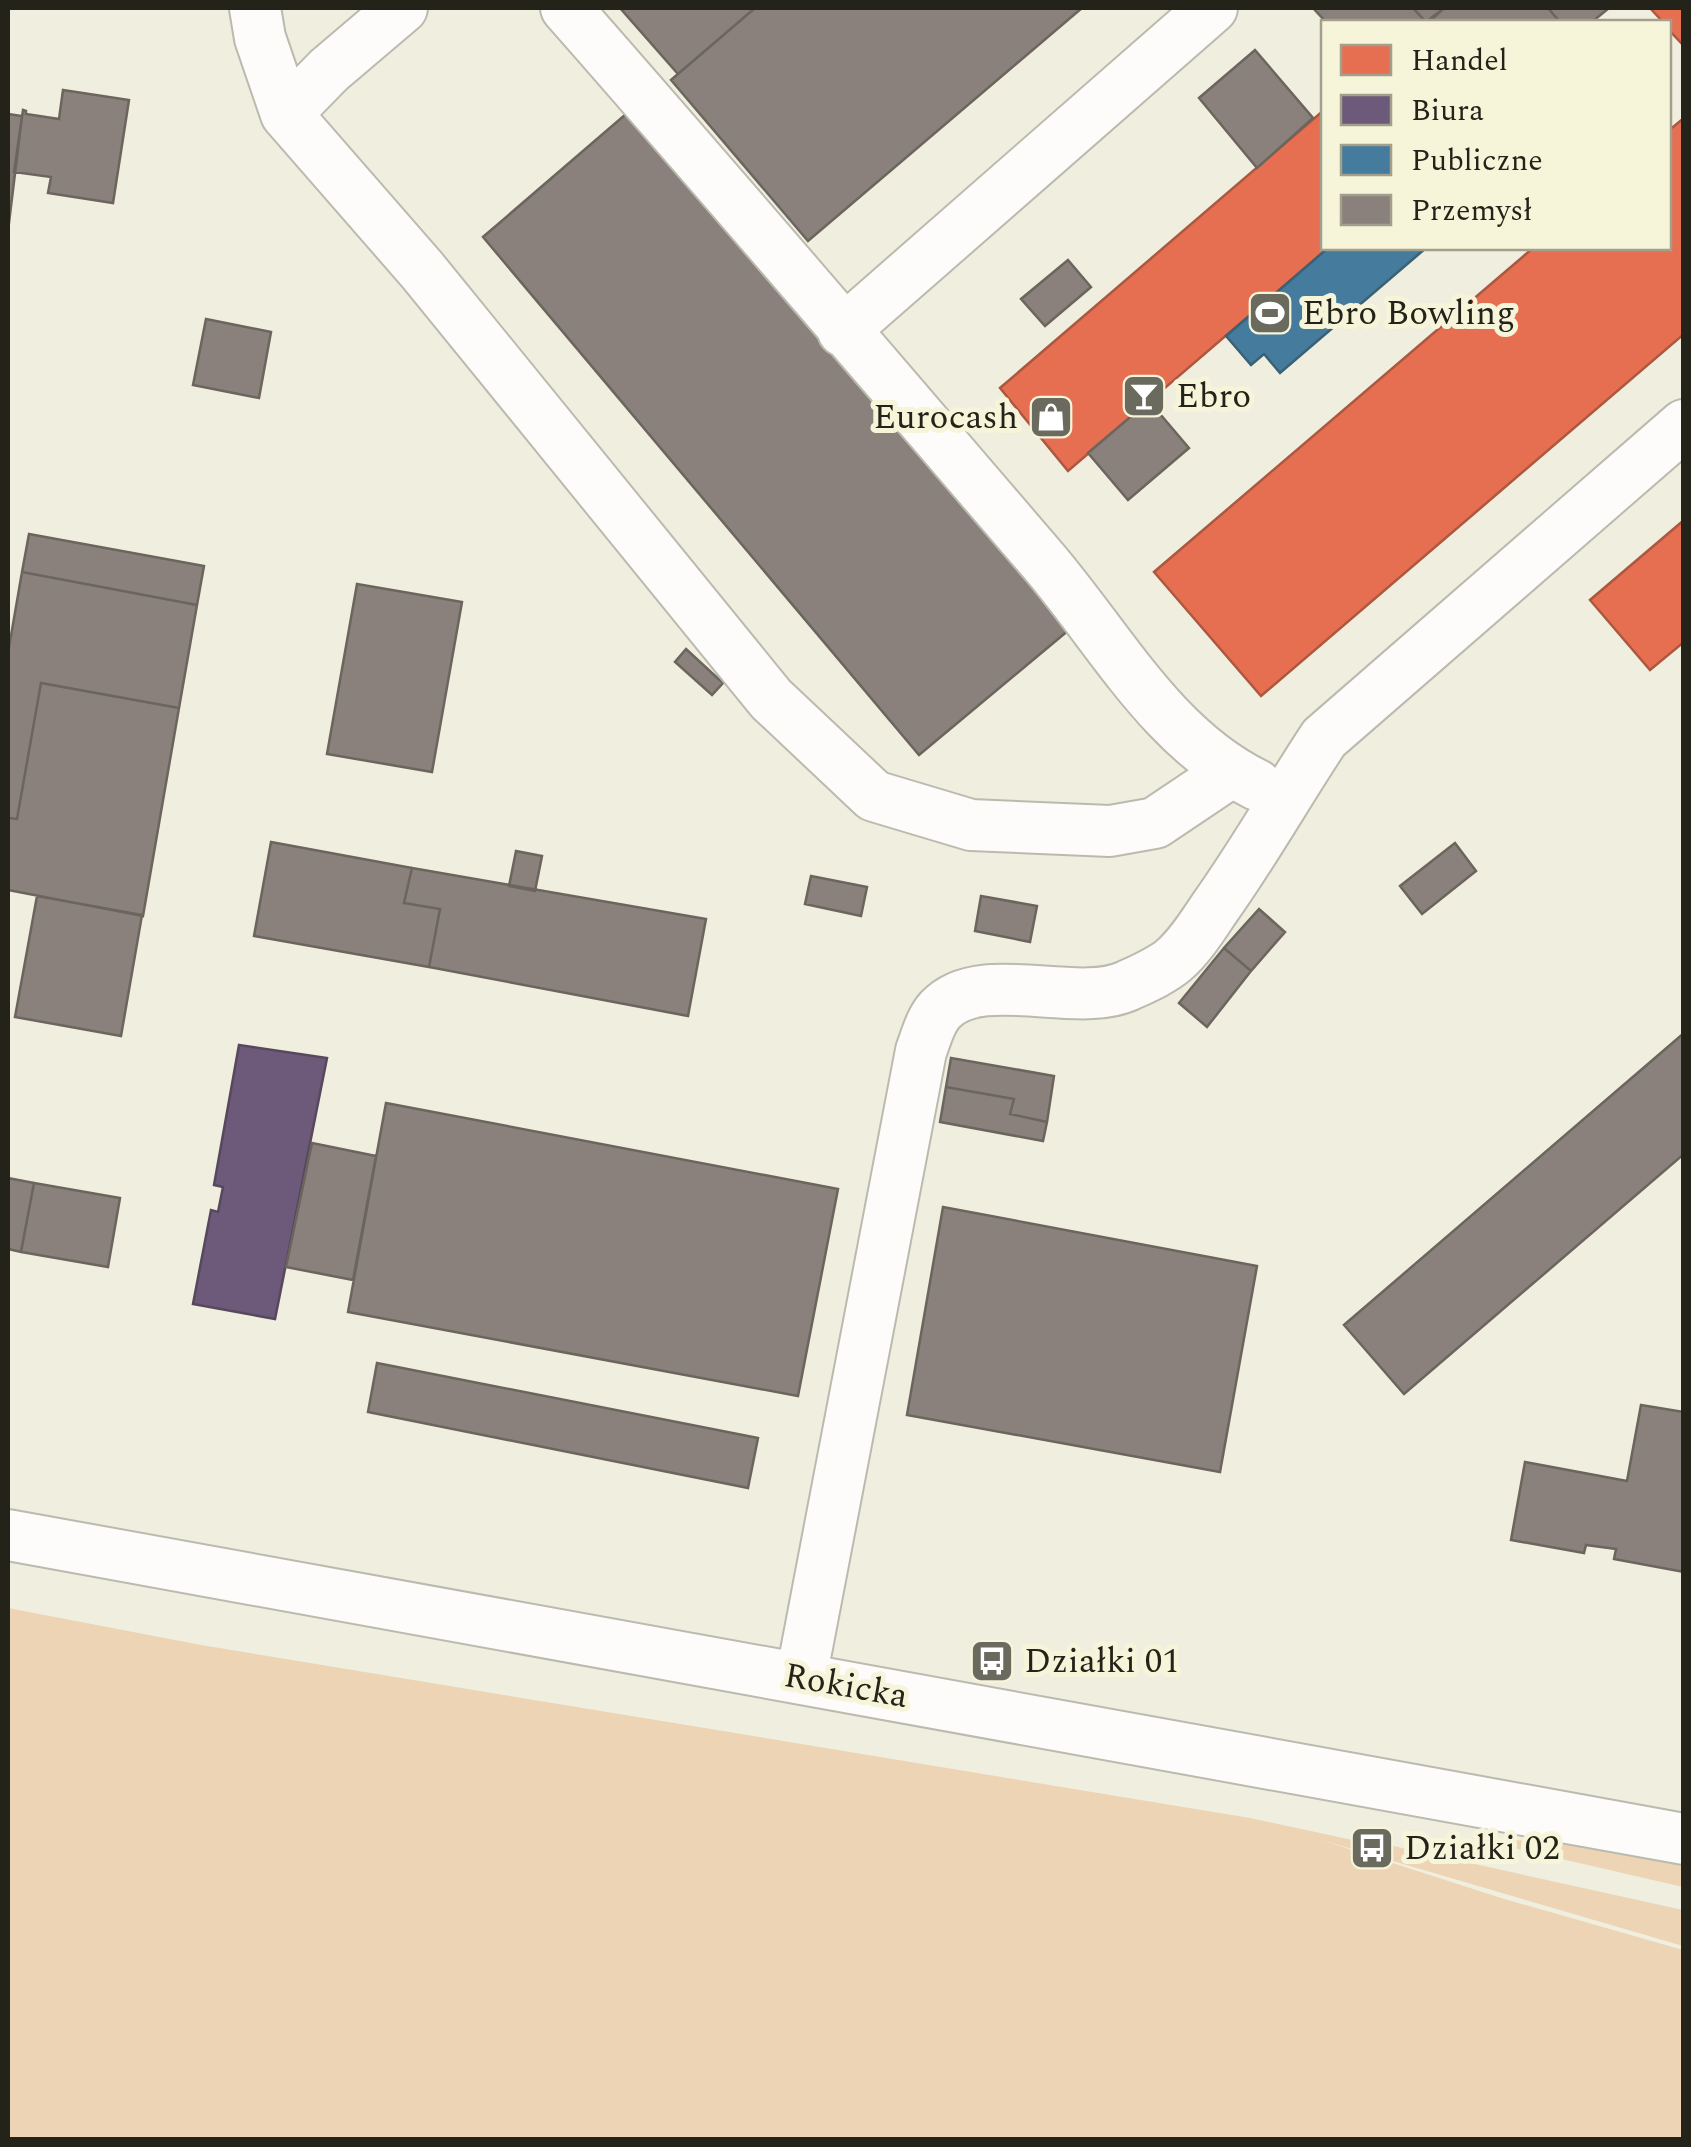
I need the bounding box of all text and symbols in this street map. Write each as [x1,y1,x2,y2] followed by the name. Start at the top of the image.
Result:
[1321,20,1671,250] legend
[1411,38,1508,84] text: Handel
[1411,88,1484,134] text: Biura
[1411,138,1543,184] text: Publiczne
[1411,188,1532,234] text: Przemysł
[1302,287,1515,340] place label: Ebro Bowling
[1247,290,1293,336] sports icon: Ebro Bowling
[1176,370,1251,423] place label: Ebro
[1121,373,1167,419] bar icon: Ebro
[873,391,1018,444] place label: Eurocash
[1028,394,1074,440] shop icon: Eurocash
[1024,1635,1180,1688] place label: Działki 01
[969,1638,1015,1684] bus stop icon: Działki 01
[780,1649,912,1723] street label: Rokicka
[1404,1822,1560,1875] place label: Działki 02
[1349,1825,1395,1871] bus stop icon: Działki 02

